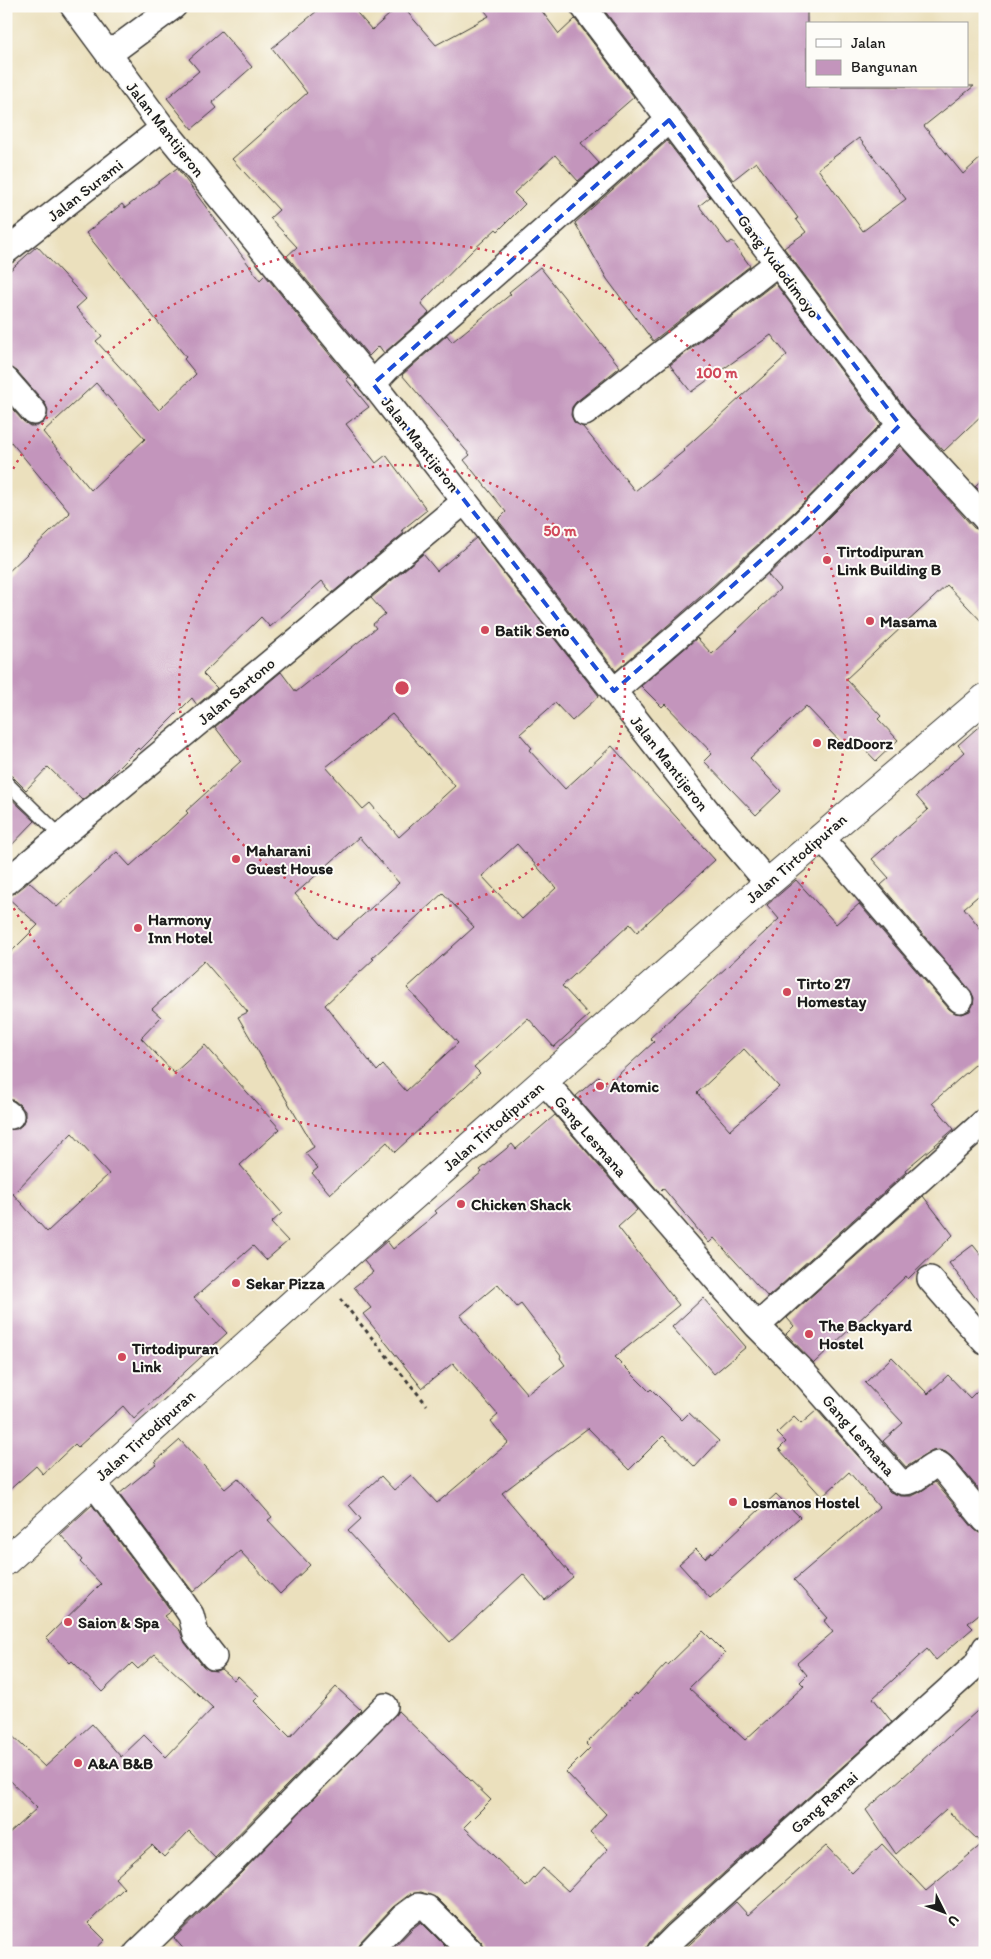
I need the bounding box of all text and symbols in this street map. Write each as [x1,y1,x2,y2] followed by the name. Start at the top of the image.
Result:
[806,22,968,88] legend
[851,34,885,52] text: Jalan
[851,58,918,76] text: Bangunan
[122,78,209,181] street label: Jalan Mantijeron
[44,155,127,226] street label: Jalan Surami
[734,211,824,322] street label: Gang Yudodimoyo
[696,364,738,382] text: 100 m
[377,393,464,496] street label: Jalan Mantijeron
[543,522,577,540] text: 50 m
[836,542,942,580] place label: Tirtodipuran Link Building B
[821,554,833,566] marker: Tirtodipuran Link Building B
[880,612,938,631] place label: Masama
[864,615,876,627] marker: Masama
[495,621,569,640] place label: Batik Seno
[479,624,491,636] marker: Batik Seno
[194,654,279,729] street label: Jalan Sartono
[393,679,411,697] centre of rings
[626,712,713,815] street label: Jalan Mantijeron
[827,734,893,753] place label: RedDoorz
[811,737,823,749] marker: RedDoorz
[742,809,851,907] street label: Jalan Tirtodipuran
[246,841,333,878] place label: Maharani Guest House
[230,853,242,865] marker: Maharani Guest House
[148,910,213,947] place label: Harmony Inn Hotel
[132,922,144,934] marker: Harmony Inn Hotel
[796,974,867,1012] place label: Tirto 27 Homestay
[781,986,793,998] marker: Tirto 27 Homestay
[439,1077,548,1175] street label: Jalan Tirtodipuran
[609,1077,659,1096] place label: Atomic
[594,1080,606,1092] marker: Atomic
[550,1092,632,1181] street label: Gang Lesmana
[471,1195,572,1214] place label: Chicken Shack
[455,1198,467,1210] marker: Chicken Shack
[246,1274,325,1293] place label: Sekar Pizza
[230,1277,242,1289] marker: Sekar Pizza
[818,1316,912,1353] place label: The Backyard Hostel
[803,1328,815,1340] marker: The Backyard Hostel
[131,1339,220,1376] place label: Tirtodipuran Link
[116,1351,128,1363] marker: Tirtodipuran Link
[92,1385,199,1485] street label: Jalan Tirtodipuran
[818,1391,900,1480] street label: Gang Lesmana
[743,1493,860,1512] place label: Losmanos Hostel
[727,1496,739,1508] marker: Losmanos Hostel
[78,1613,160,1633] place label: Saion & Spa
[62,1616,74,1628] marker: Saion & Spa
[87,1754,153,1773] place label: A&A B&B
[72,1757,84,1769] marker: A&A B&B
[787,1767,862,1837] street label: Gang Ramai
[918,1886,968,1936] north arrow
[944,1911,963,1930] text: U

